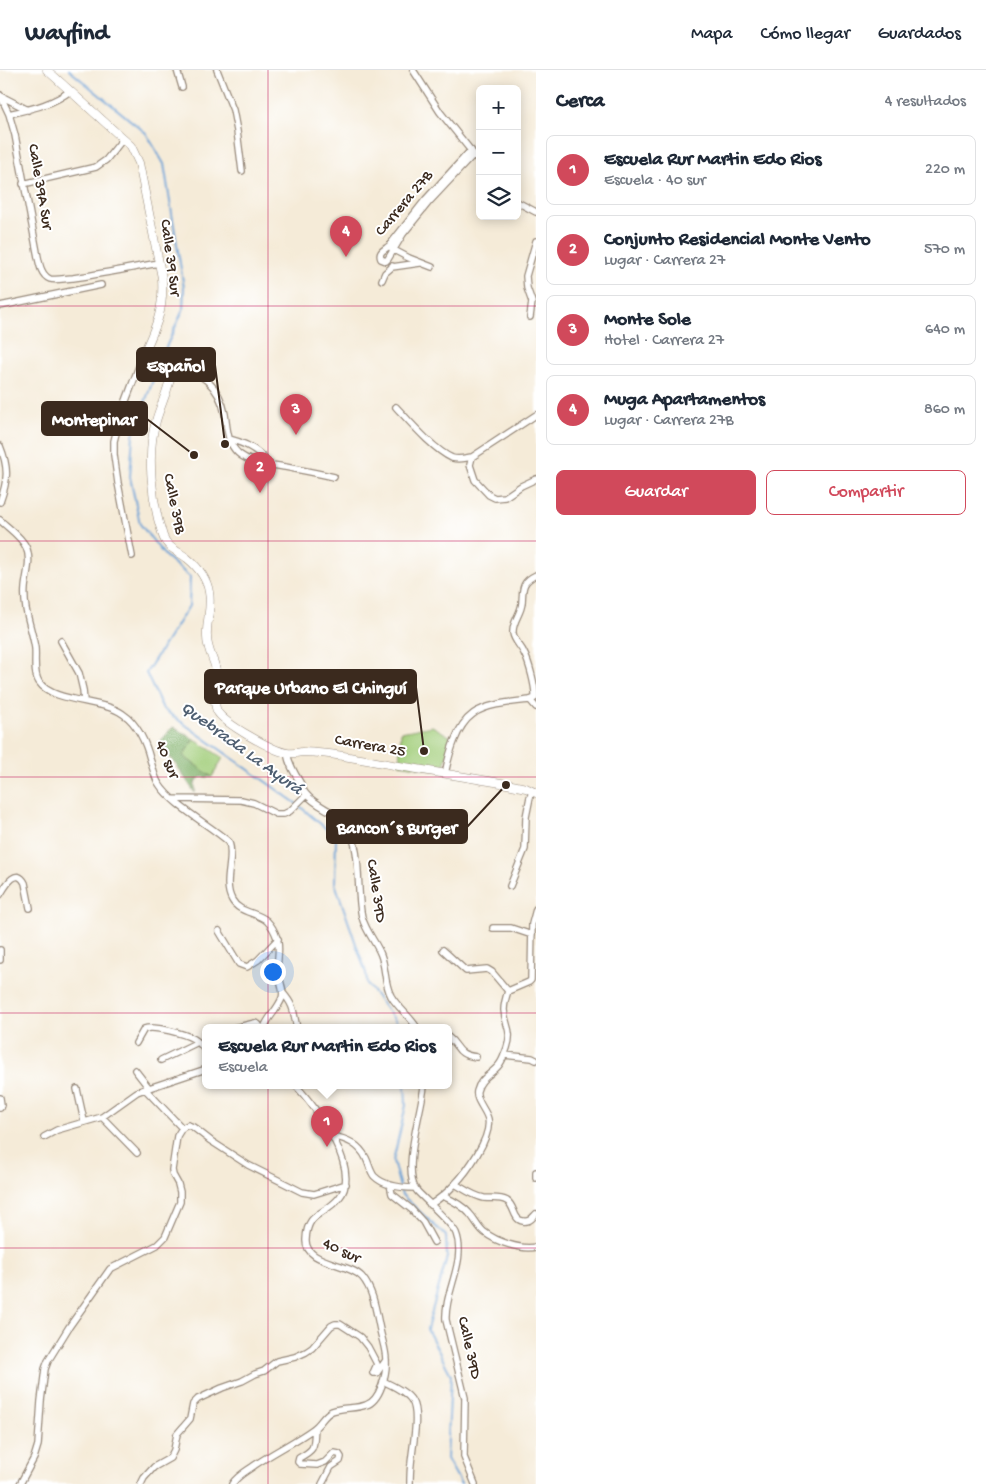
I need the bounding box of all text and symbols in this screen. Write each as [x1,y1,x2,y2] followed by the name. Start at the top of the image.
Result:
[25,20,109,49] text: Wayfind
[691,24,732,45] text: Mapa
[760,24,850,45] text: Cómo llegar
[878,24,961,45] text: Guardados
[476,85,521,220] map controls
[476,85,521,130] button: +
[556,90,604,115] text: Cerca
[885,93,966,112] text: 4 resultados
[476,130,521,175] button: −
[22,143,56,233] street label: Calle 39A Sur
[604,149,821,172] text: Escuela Rur Martin Edo Rios
[570,161,576,180] text: 1
[925,161,965,180] text: 220 m
[372,167,438,241] street label: Carrera 27B
[604,172,706,191] text: Escuela · 40 sur
[476,175,521,220] button: layers
[330,216,362,257] pin: 4
[154,218,184,299] street label: Calle 39 Sur
[604,229,871,252] text: Conjunto Residencial Monte Vento
[569,241,577,260] text: 2
[924,241,965,260] text: 570 m
[604,252,725,271] text: Lugar · Carrera 27
[604,309,691,332] text: Monte Sole
[569,321,577,340] text: 3
[925,321,965,340] text: 640 m
[604,332,724,351] text: Hotel · Carrera 27
[137,348,215,381] callout: Español
[147,357,205,378] text: Español
[604,389,765,412] text: Muga Apartamentos
[280,394,312,435] pin: 3
[569,401,577,420] text: 4
[924,401,965,420] text: 860 m
[42,402,147,435] callout: Montepinar
[52,411,139,432] text: Montepinar
[604,412,733,431] text: Lugar · Carrera 27B
[244,452,276,493] pin: 2
[556,470,756,515] button: Guardar
[766,470,966,515] button: Compartir
[157,472,189,537] street label: Calle 39B
[205,670,416,703] callout: Parque Urbano El Chinguí
[214,679,408,700] text: Parque Urbano El Chinguí
[176,698,307,801] water label: Quebrada La Ayurá
[333,731,407,763] street label: Carrera 25
[150,738,183,783] street label: 40 sur
[327,810,467,843] callout: Bancon´s Burger
[336,819,460,840] text: Bancon´s Burger
[361,858,389,924] street label: Calle 39D
[260,959,286,985] your location
[202,1024,452,1089] popup
[218,1036,436,1059] text: Escuela Rur Martin Edo Rios
[218,1059,268,1078] text: Escuela
[311,1106,343,1147] pin: 1
[319,1235,364,1270] street label: 40 sur
[452,1315,485,1382] street label: Calle 39D

